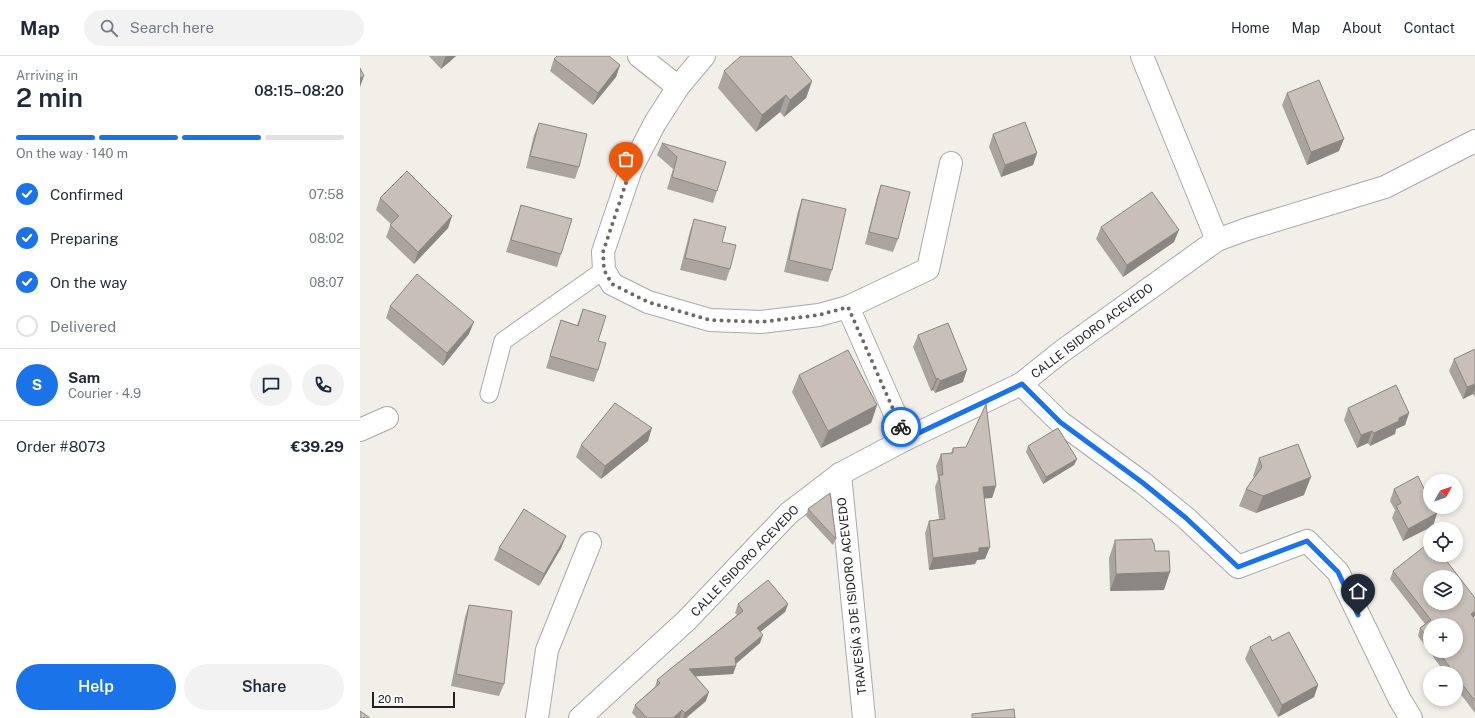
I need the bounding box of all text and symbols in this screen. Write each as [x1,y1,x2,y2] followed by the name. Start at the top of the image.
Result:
[84,10,364,46] search box
[20,17,60,39] text: Map
[98,17,120,39] icon: search
[130,19,214,36] text: Search here
[1231,20,1270,36] text: Home
[1292,20,1320,36] text: Map
[1342,20,1382,36] text: About
[1404,20,1455,36] text: Contact
[16,68,78,83] text: Arriving in
[16,82,83,113] text: 2 min
[254,82,344,99] text: 08:15–08:20
[609,142,643,183] pin
[16,146,128,161] text: On the way · 140 m
[615,148,637,170] icon: bag
[16,183,38,205] icon: check
[50,186,123,203] text: Confirmed
[309,187,344,202] text: 07:58
[16,227,38,249] icon: check
[50,230,119,247] text: Preparing
[309,231,344,246] text: 08:02
[16,271,38,293] icon: check
[50,274,127,291] text: On the way
[309,275,344,290] text: 08:07
[1028,280,1156,381] street label: CALLE ISIDORO ACEVEDO
[50,318,116,335] text: Delivered
[250,364,292,406] button: chat
[302,364,344,406] button: phone
[68,369,100,386] text: Sam
[32,376,42,393] text: S
[68,386,141,401] text: Courier · 4.9
[881,407,921,447] courier
[890,416,912,438] icon: bike
[16,438,105,455] text: Order #8073
[291,438,344,455] text: €39.29
[1423,474,1463,514] north arrow
[1423,474,1463,706] map controls
[835,497,869,695] street label: TRAVESÍA 3 DE ISIDORO ACEVEDO
[688,502,802,619] street label: CALLE ISIDORO ACEVEDO
[1423,522,1463,562] button: locate
[1423,570,1463,610] button: layers
[1341,574,1375,615] pin
[1347,580,1369,602] icon: home
[1423,618,1463,658] button: +
[16,664,176,710] button: Help
[184,664,344,710] button: Share
[1423,666,1463,706] button: −
[372,690,455,709] scale bar
[378,693,403,705] text: 20 m

